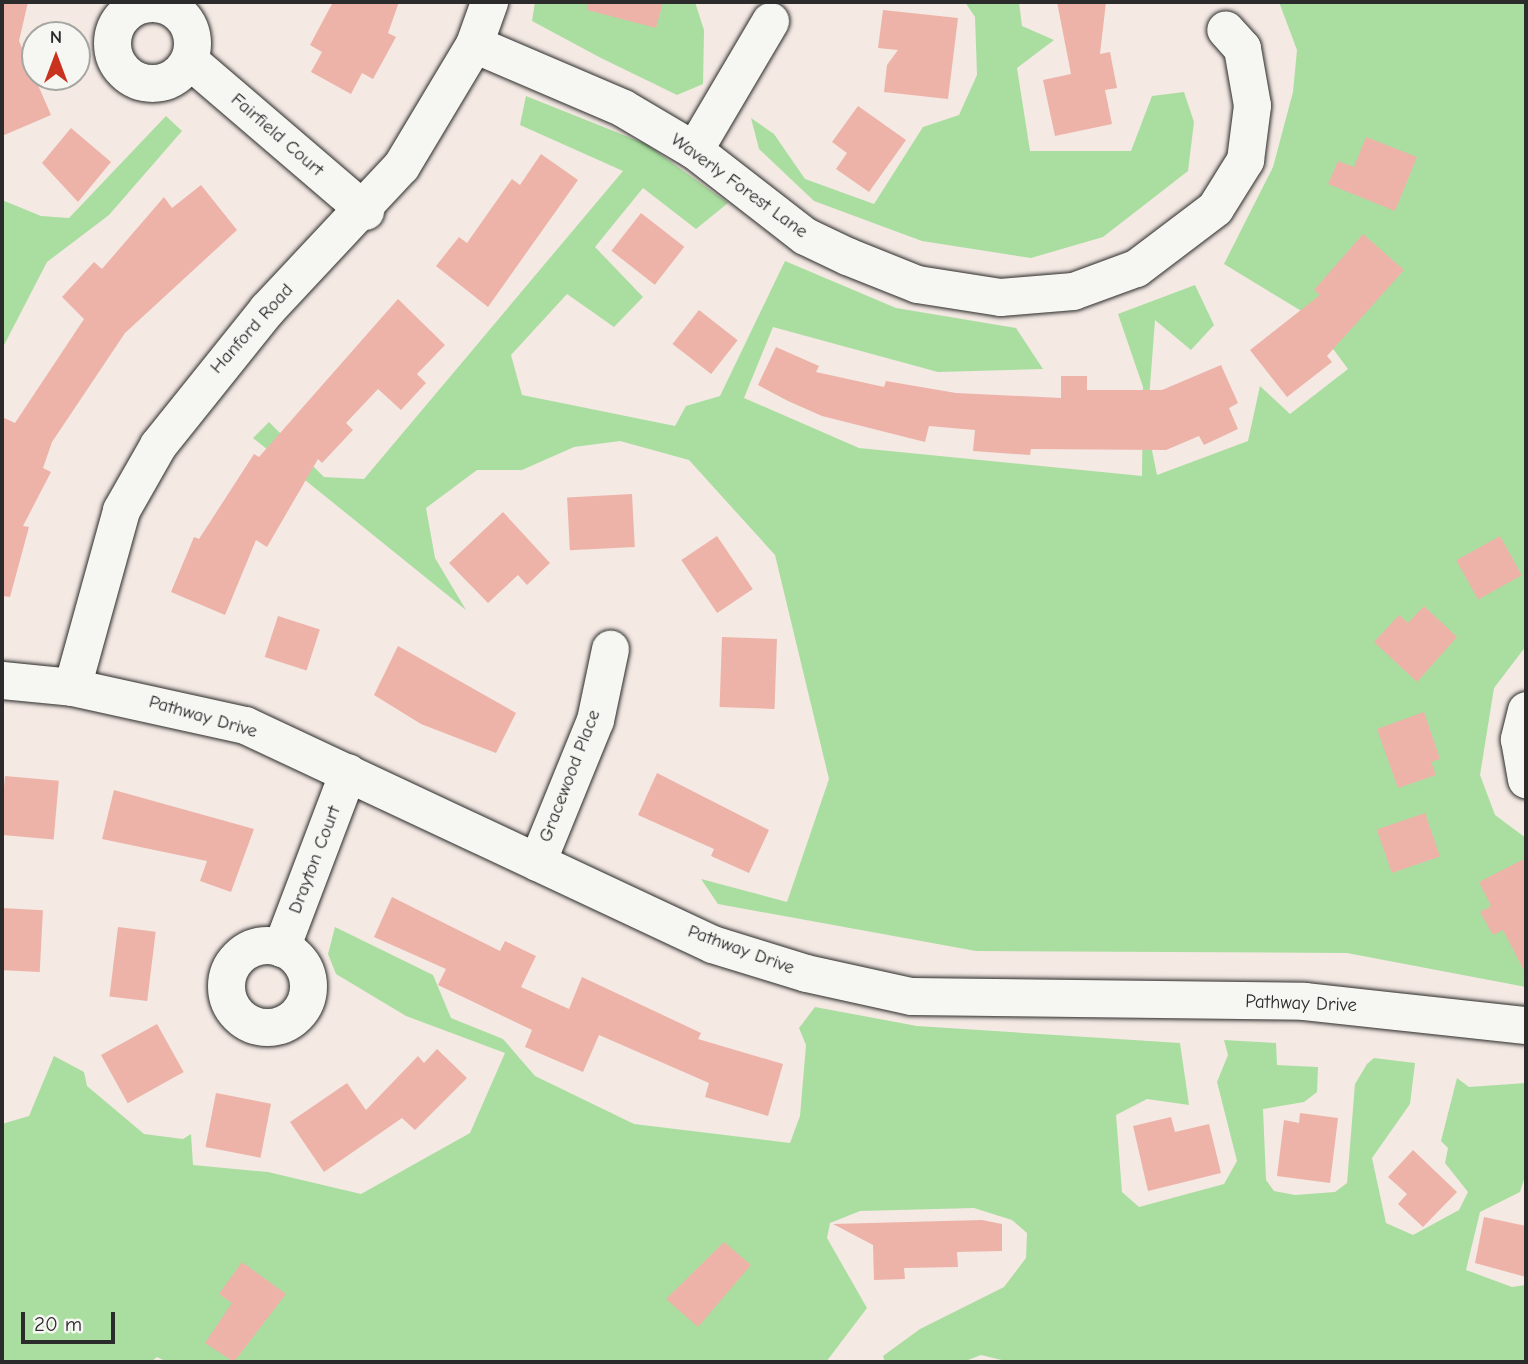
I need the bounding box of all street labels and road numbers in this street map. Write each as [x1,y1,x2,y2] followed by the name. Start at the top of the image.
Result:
[226,88,328,182] street label: Fairfield Court
[666,129,812,243] street label: Waverly Forest Lane
[206,279,298,379] street label: Hanford Road
[146,691,260,743] street label: Pathway Drive
[534,707,606,845] street label: Gracewood Place
[284,803,346,917] street label: Drayton Court
[685,920,797,980] street label: Pathway Drive
[1245,991,1357,1017] street label: Pathway Drive

